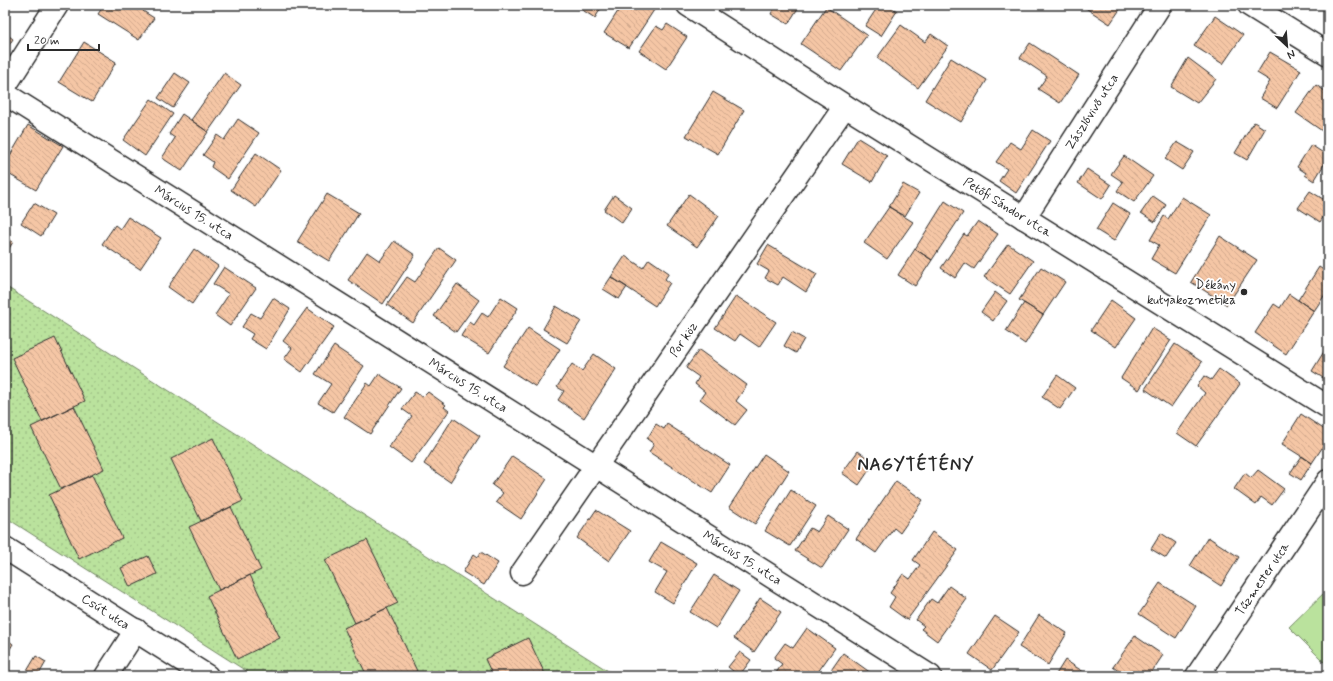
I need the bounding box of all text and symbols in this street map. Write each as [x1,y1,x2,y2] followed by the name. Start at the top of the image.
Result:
[28,26,99,52] scale bar
[1267,26,1307,66] north arrow
[34,33,60,49] text: 20 m
[1285,46,1297,62] text: N
[1061,70,1122,153] street label: Zászlóvivő utca
[960,173,1055,241] street label: Petőfi Sándor utca
[151,182,236,244] street label: Március 15. utca
[1147,277,1236,309] place label: Dékány kutyakozmetika
[1239,287,1249,297] marker: Dékány kutyakozmetika
[665,318,702,360] street label: Por köz
[425,354,511,417] street label: Március 15. utca
[858,452,974,476] district label: NAGYTÉTÉNY
[700,527,785,589] street label: Március 15. utca
[1231,539,1293,619] street label: Tűzmester utca
[78,590,133,633] street label: Csút utca

